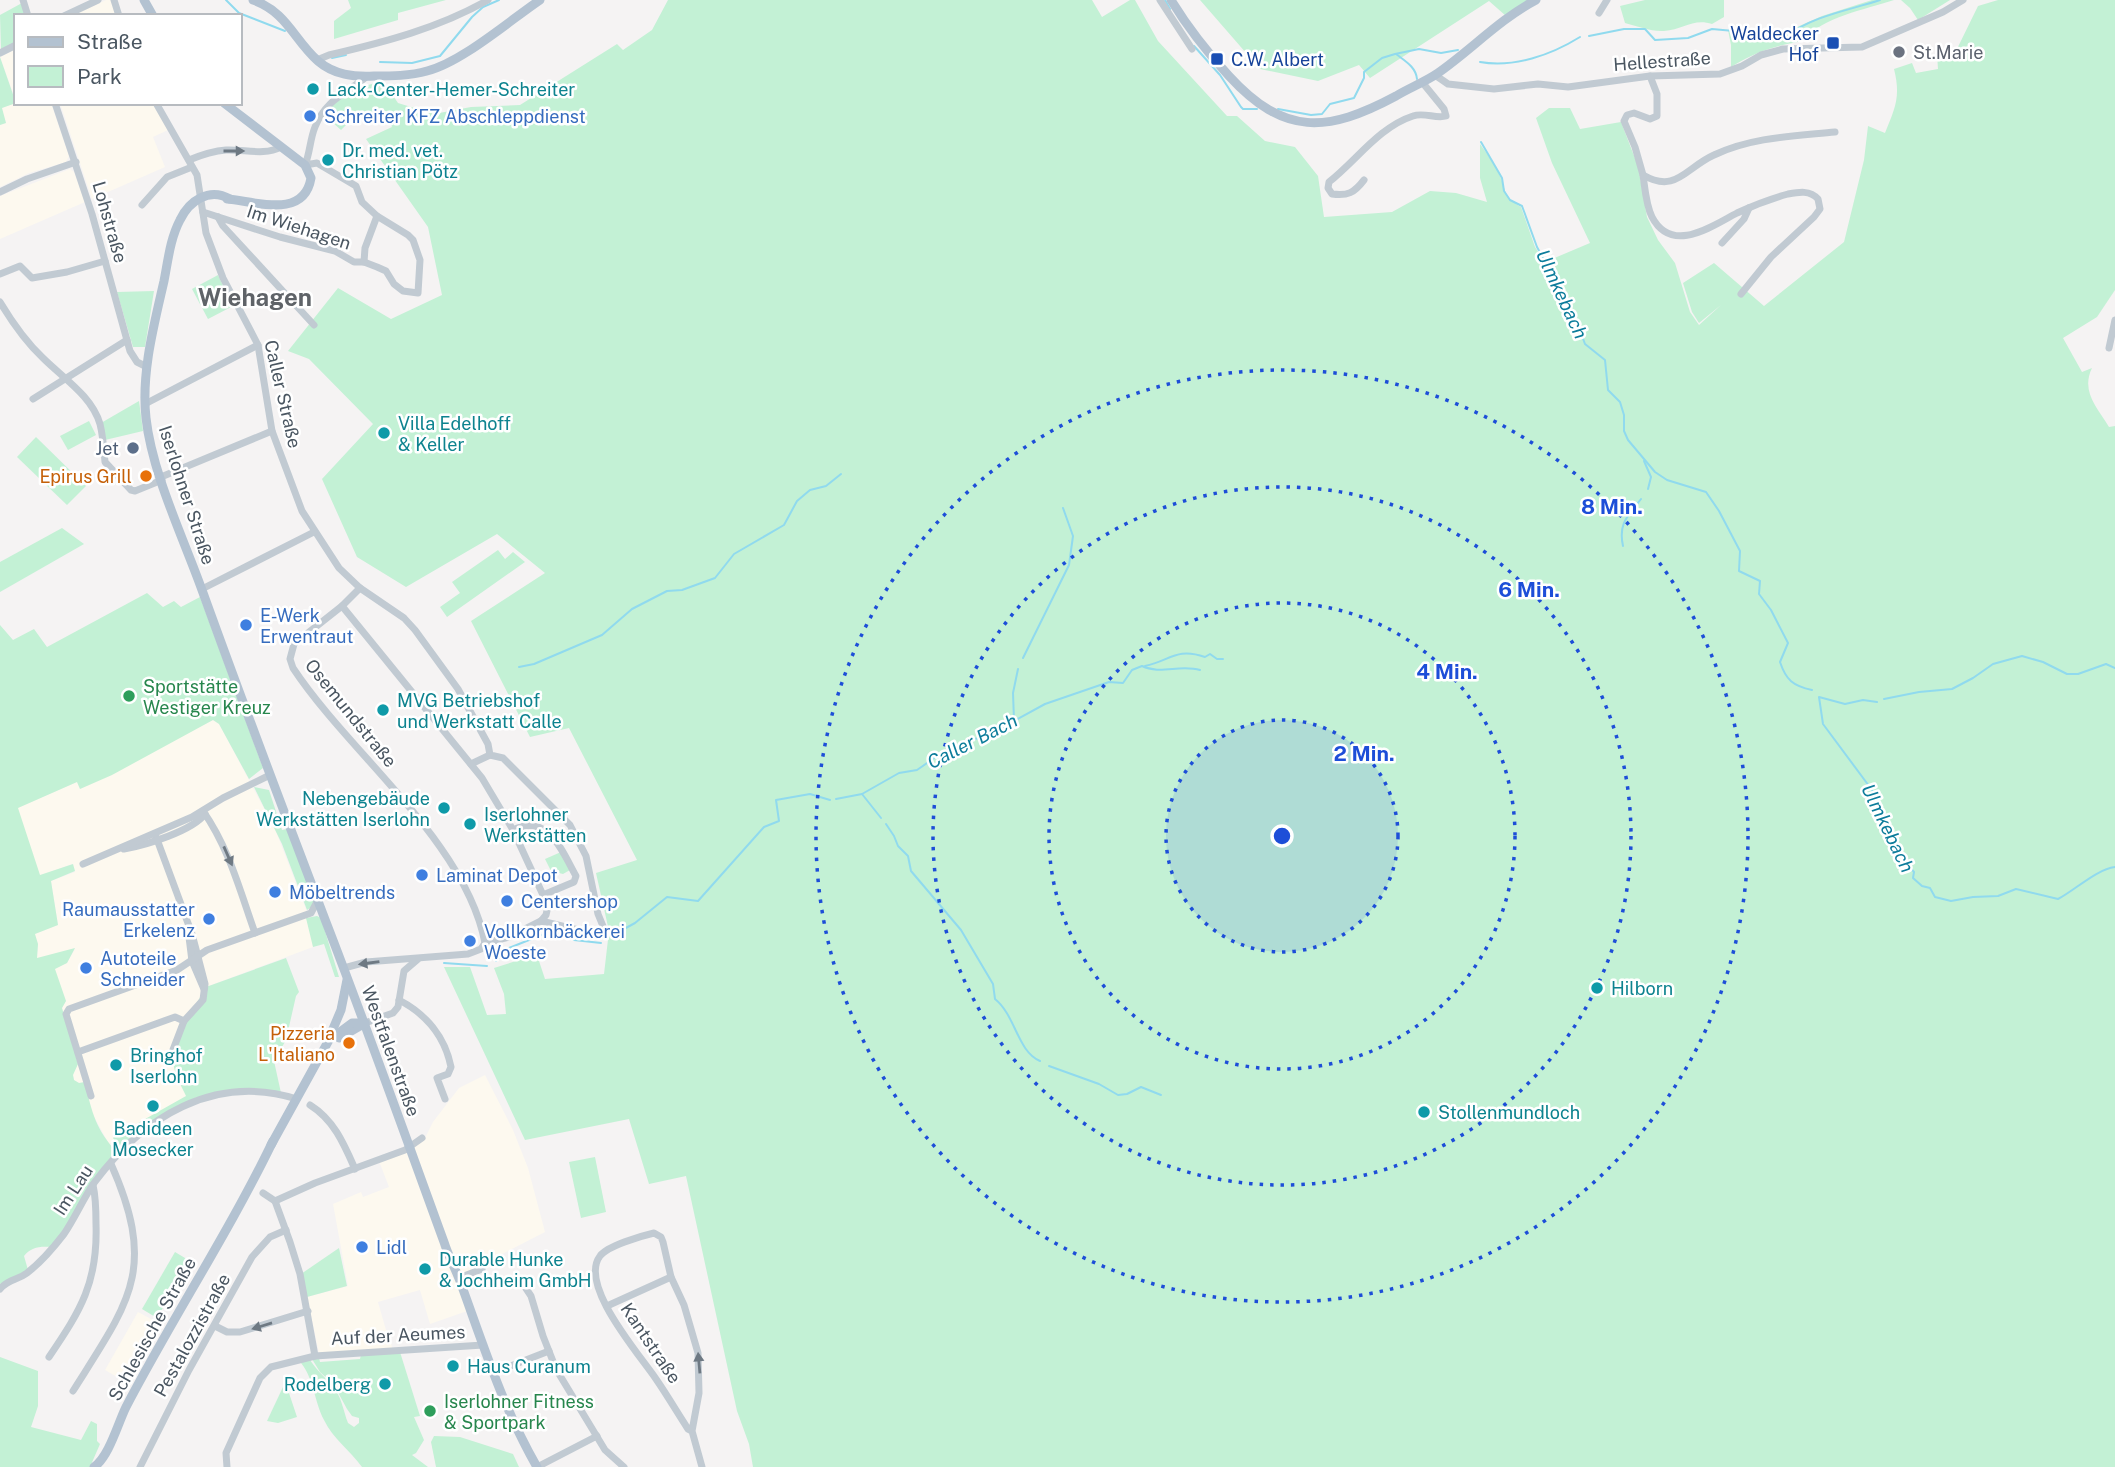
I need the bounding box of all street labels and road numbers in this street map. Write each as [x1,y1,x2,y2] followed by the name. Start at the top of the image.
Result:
[1613,47,1711,75] street label: Hellestraße
[88,179,132,265] street label: Lohstraße
[244,200,354,254] street label: Im Wiehagen
[260,338,306,450] street label: Caller Straße
[155,423,219,567] street label: Iserlohner Straße
[301,655,401,771] street label: Osemundstraße
[358,983,424,1119] street label: Westfalenstraße
[49,1161,97,1219] street label: Im Lau
[104,1254,200,1404] street label: Schlesische Straße
[149,1270,235,1400] street label: Pestalozzistraße
[616,1299,686,1387] street label: Kantstraße
[330,1321,466,1349] street label: Auf der Aeumes

